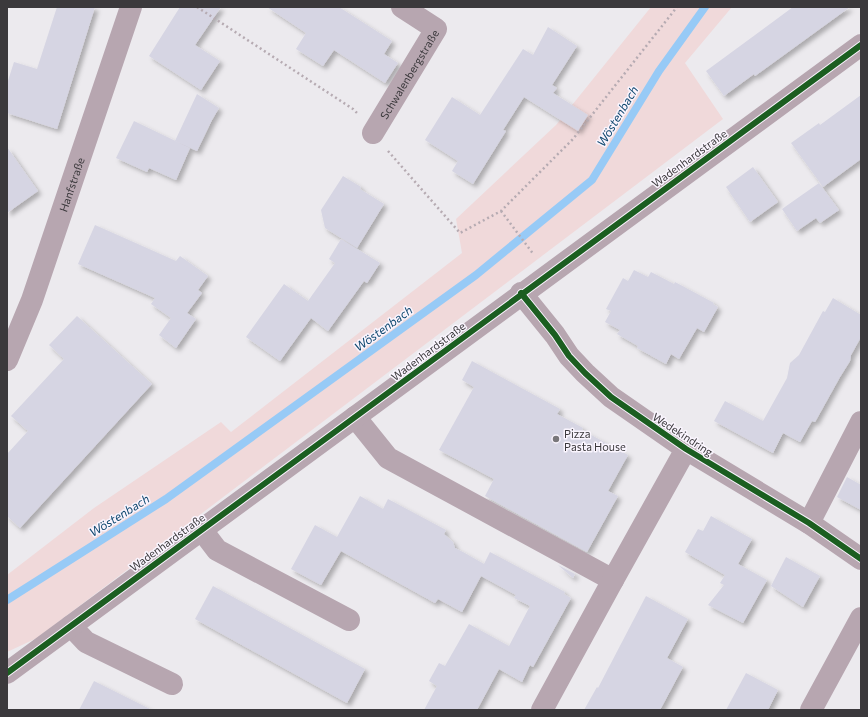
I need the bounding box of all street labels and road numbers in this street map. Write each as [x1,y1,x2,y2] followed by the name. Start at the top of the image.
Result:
[377,27,441,121] street label: Schwalenbergstraße
[649,126,729,190] street label: Wadenhardstraße
[56,155,86,213] street label: Hanfstraße
[388,319,468,383] street label: Wadenhardstraße
[650,410,716,458] street label: Wedekindring
[127,510,207,574] street label: Wadenhardstraße

